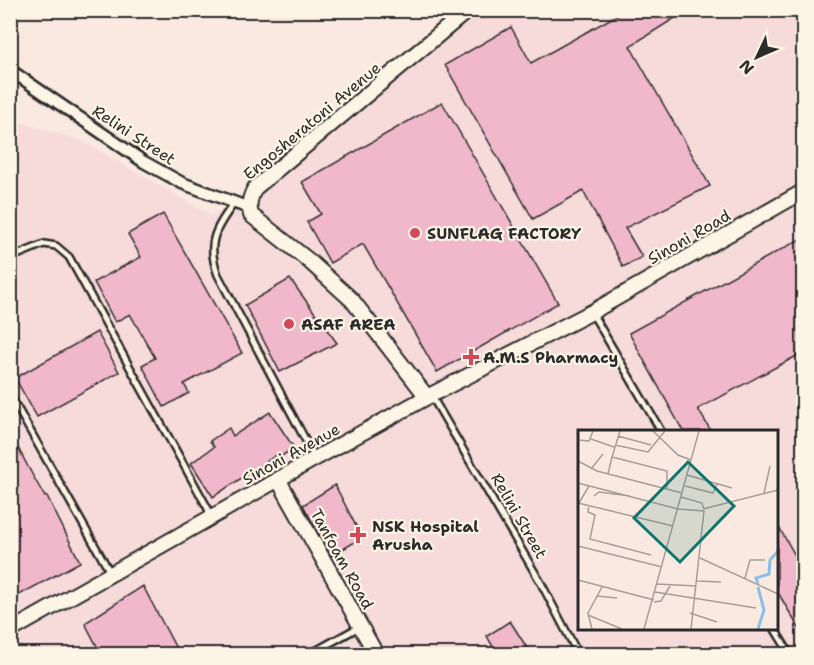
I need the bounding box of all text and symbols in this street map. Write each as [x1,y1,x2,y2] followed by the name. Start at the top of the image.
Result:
[727,27,787,87] north arrow
[735,55,759,79] text: N
[239,57,385,185] street label: Engosheratoni Avenue
[88,100,180,170] street label: Relini Street
[644,205,734,269] street label: Sinoni Road
[427,223,581,244] place label: SUNFLAG FACTORY
[408,226,422,240] marker: SUNFLAG FACTORY
[301,314,396,335] place label: ASAF AREA
[282,317,296,331] marker: ASAF AREA
[483,347,618,368] place label: A.M.S Pharmacy
[464,350,478,364] marker: A.M.S Pharmacy
[238,418,344,490] street label: Sinoni Avenue
[578,430,778,629] inset map
[486,470,552,562] street label: Relini Street
[306,505,378,613] street label: Tanfoam Road
[372,516,479,555] place label: NSK Hospital Arusha
[349,526,367,544] marker: NSK Hospital Arusha

